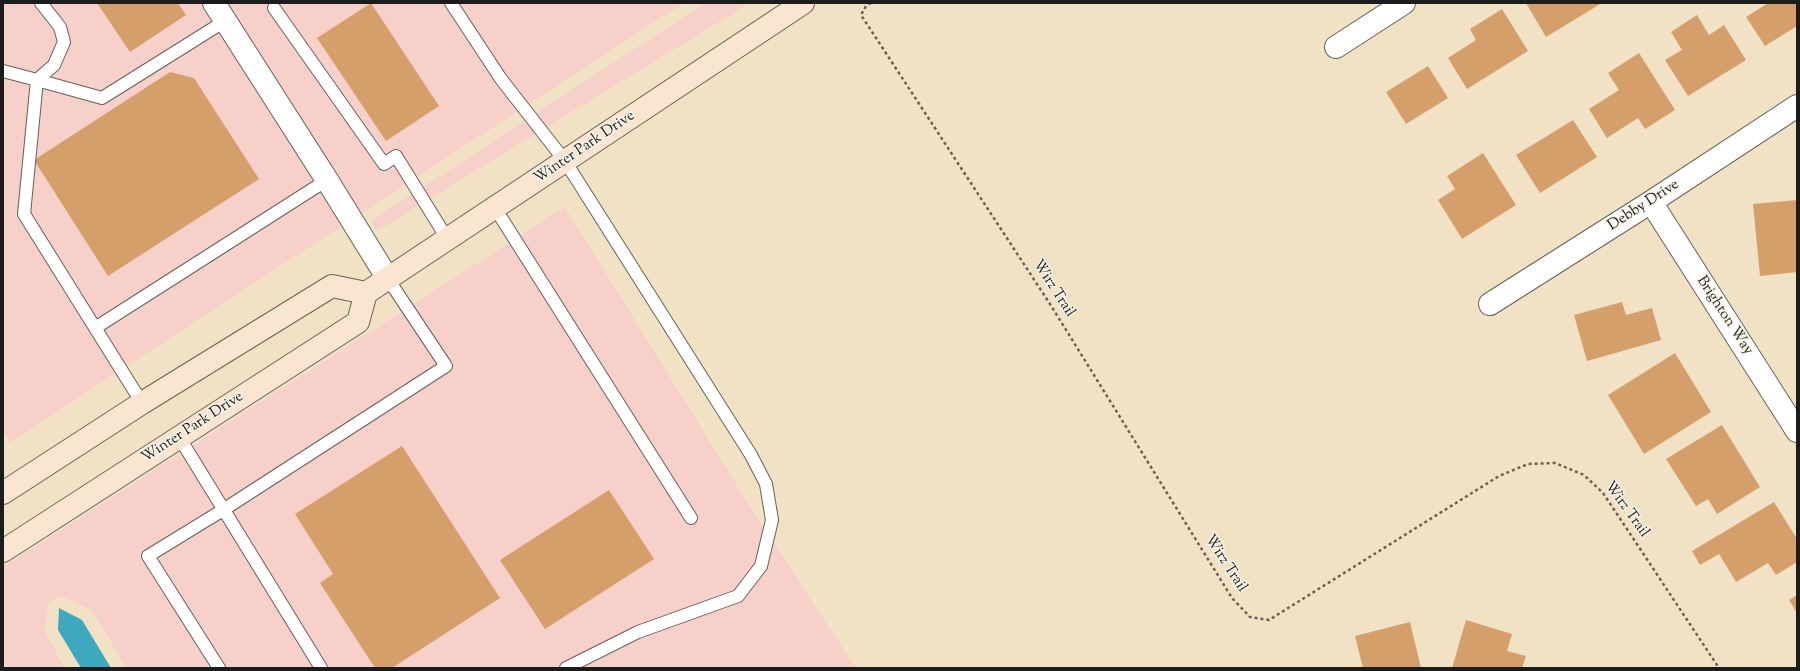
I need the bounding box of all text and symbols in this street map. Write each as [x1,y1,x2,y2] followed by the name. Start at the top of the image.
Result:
[531,108,639,188] street label: Winter Park Drive
[1605,176,1683,236] street label: Debby Drive
[1028,257,1078,321] street label: Wirz Trail
[1692,273,1756,359] street label: Brighton Way
[139,388,247,468] street label: Winter Park Drive
[1600,479,1652,541] street label: Wirz Trail
[1200,532,1250,596] street label: Wirz Trail

